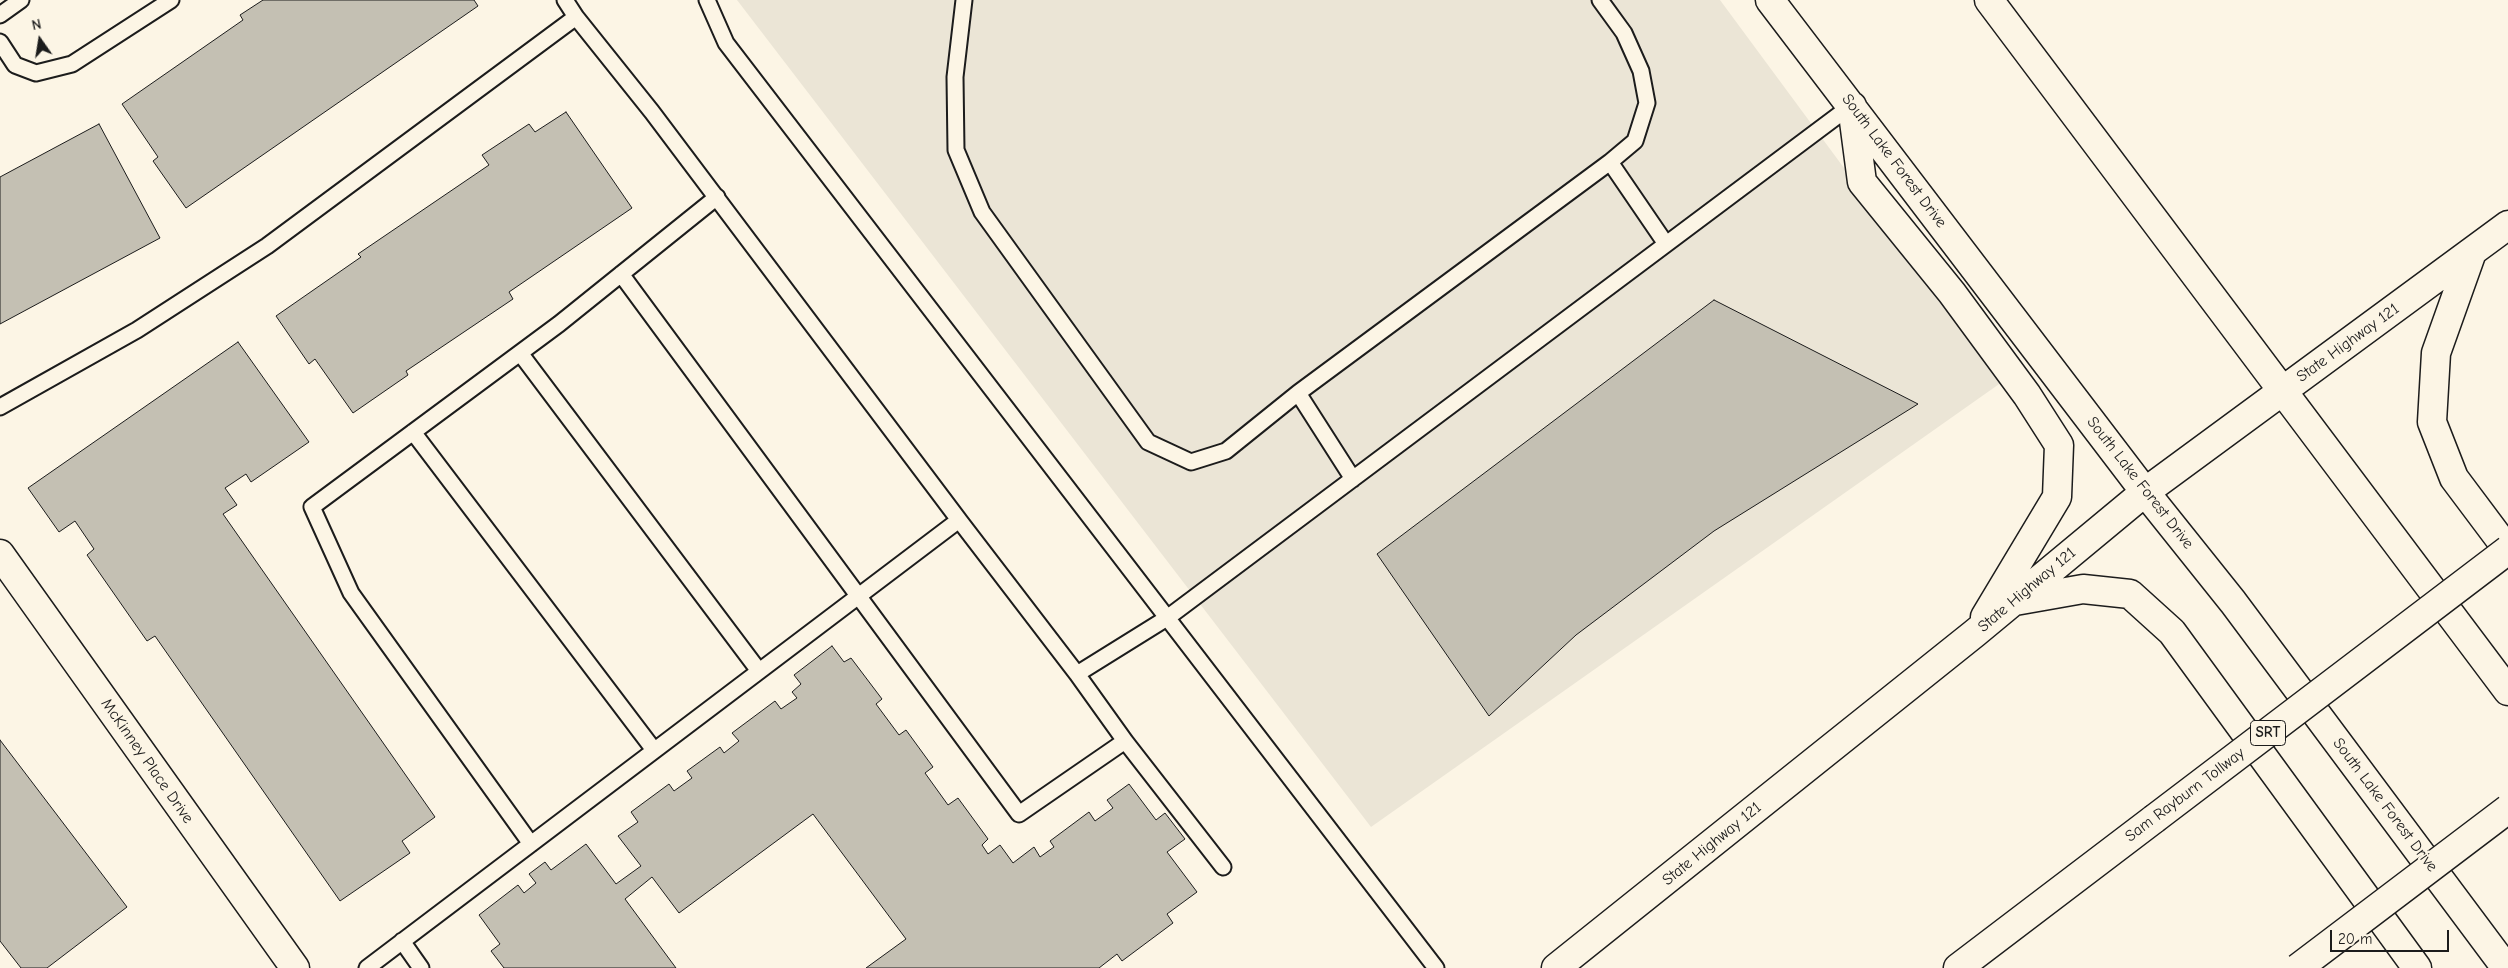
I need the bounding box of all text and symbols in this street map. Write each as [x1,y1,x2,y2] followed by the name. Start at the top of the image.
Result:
[15,15,65,65] north arrow
[30,16,43,34] text: N
[1837,90,1951,232] street label: South Lake Forest Drive
[2293,299,2403,387] street label: State Highway 121
[2082,413,2198,553] street label: South Lake Forest Drive
[1974,543,2080,637] street label: State Highway 121
[97,695,197,827] street label: McKinney Place Drive
[2250,720,2286,746] road number: SRT
[2328,734,2442,876] street label: South Lake Forest Drive
[2121,744,2249,846] street label: Sam Rayburn Tollway
[1659,798,1765,890] street label: State Highway 121
[2333,920,2452,952] scale bar
[2338,930,2372,948] text: 20 m

